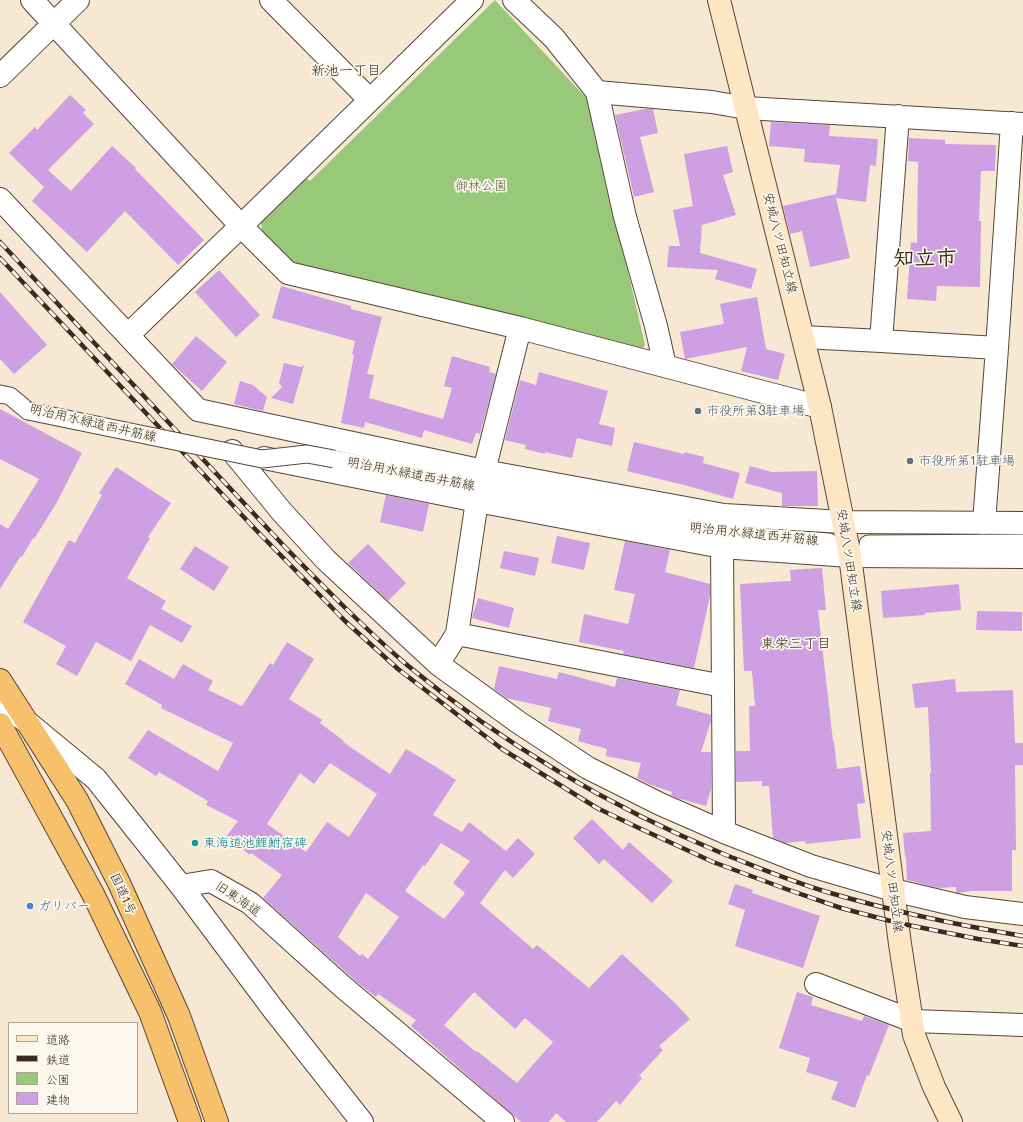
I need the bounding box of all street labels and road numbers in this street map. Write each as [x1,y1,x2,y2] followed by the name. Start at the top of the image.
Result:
[760,191,800,295] street label: 安城八ツ田知立線
[28,401,158,445] street label: 明治用水緑道西井筋線
[346,454,476,494] street label: 明治用水緑道西井筋線
[833,507,865,613] street label: 安城八ツ田知立線
[689,519,819,549] street label: 明治用水緑道西井筋線
[878,828,906,934] street label: 安城八ツ田知立線
[106,870,140,918] street label: 国道1号
[212,878,264,920] street label: 旧東海道

